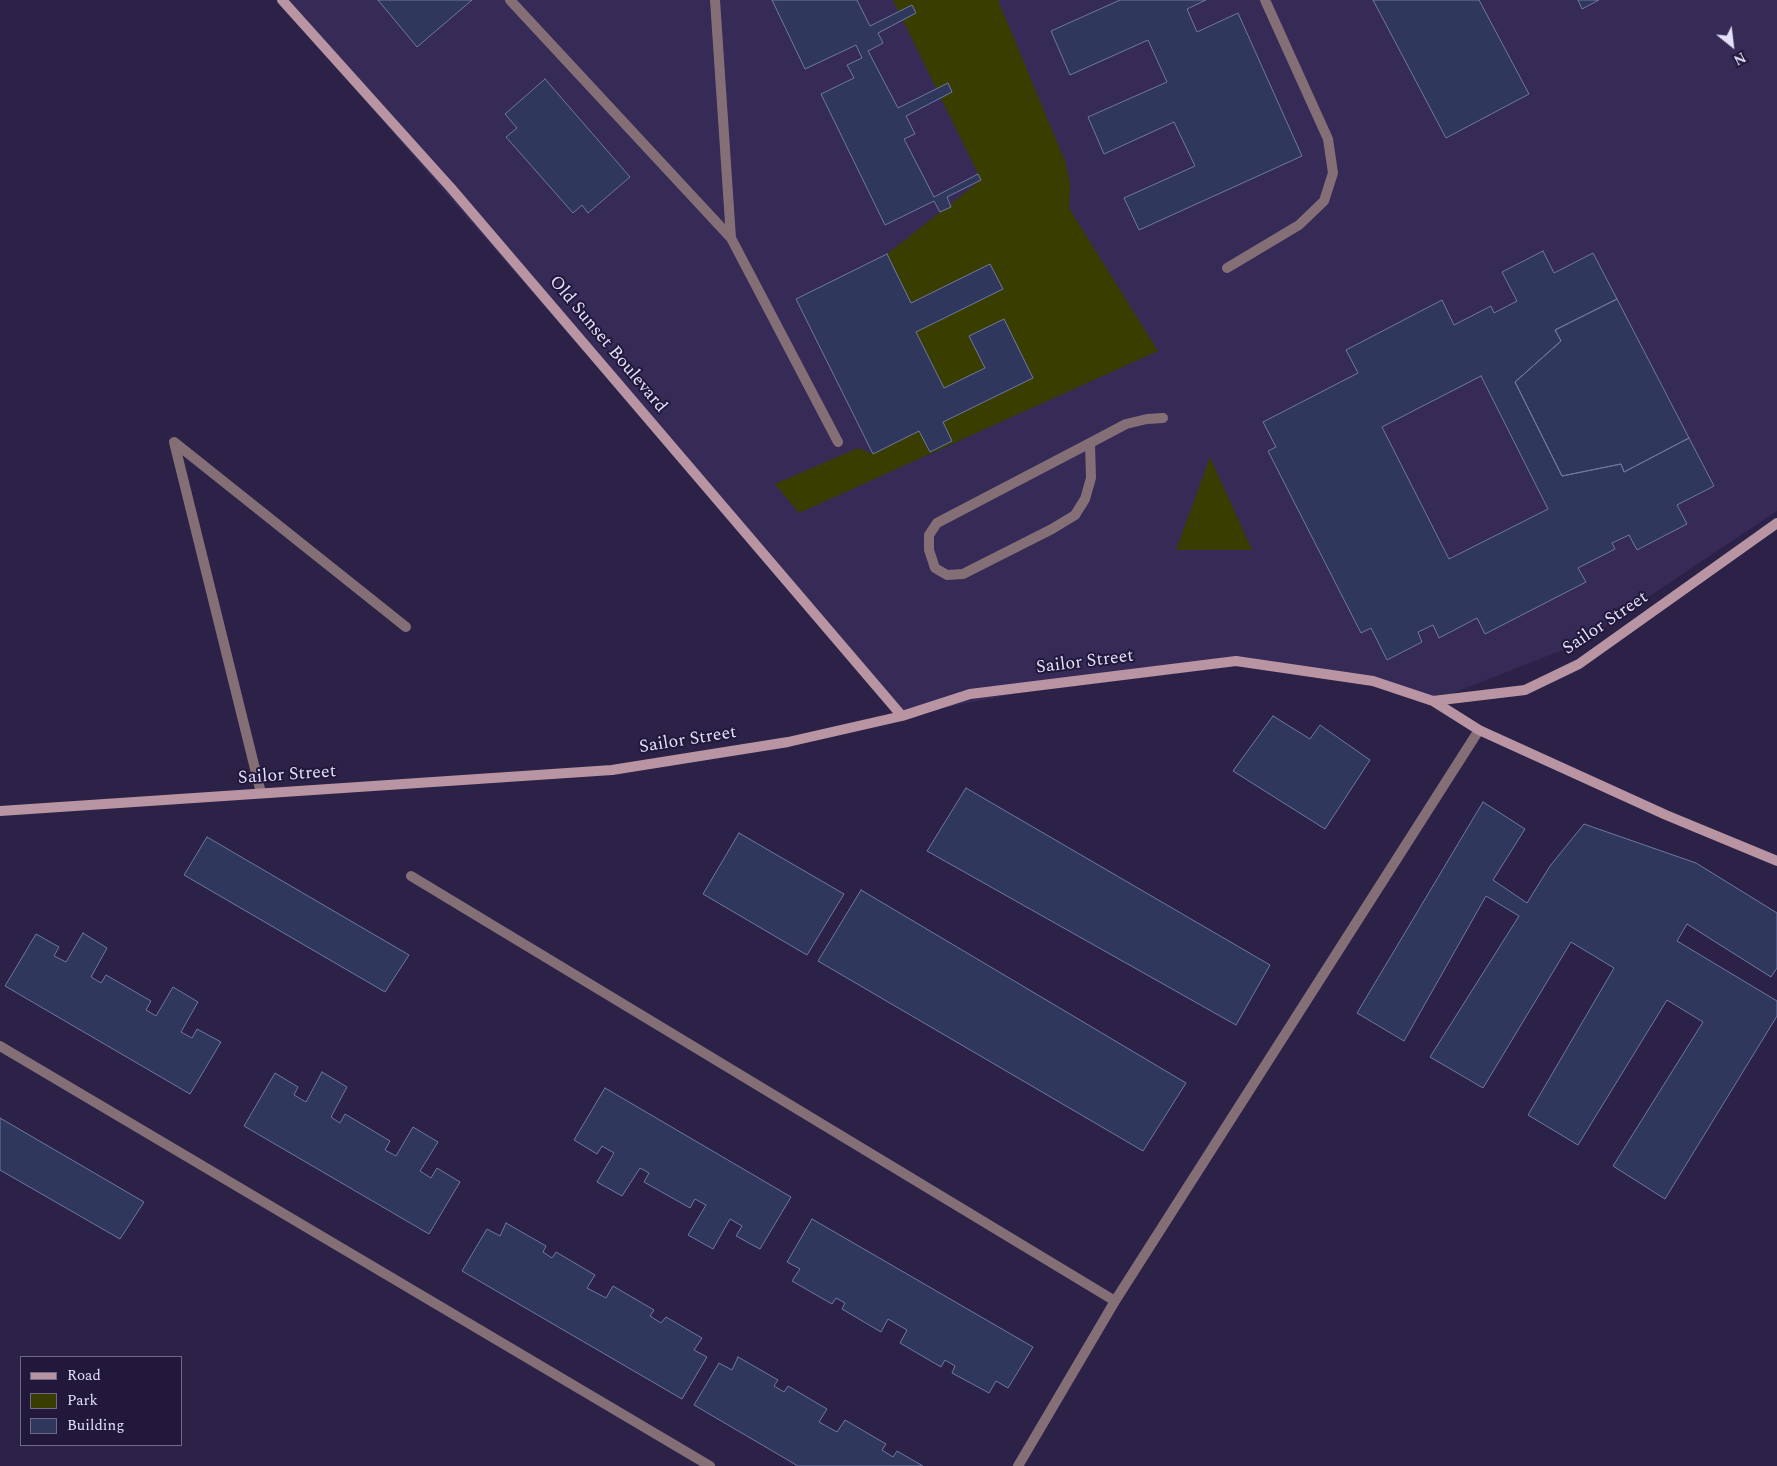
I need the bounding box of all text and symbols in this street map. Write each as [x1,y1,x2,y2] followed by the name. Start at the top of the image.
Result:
[1707,20,1757,70] north arrow
[1729,47,1750,71] text: N
[543,272,671,418] street label: Old Sunset Boulevard
[1559,588,1653,660] street label: Sailor Street
[1035,646,1135,680] street label: Sailor Street
[638,723,738,759] street label: Sailor Street
[237,762,337,790] street label: Sailor Street
[20,1356,182,1446] legend
[67,1364,101,1387] text: Road
[67,1389,98,1412] text: Park
[67,1414,124,1437] text: Building

